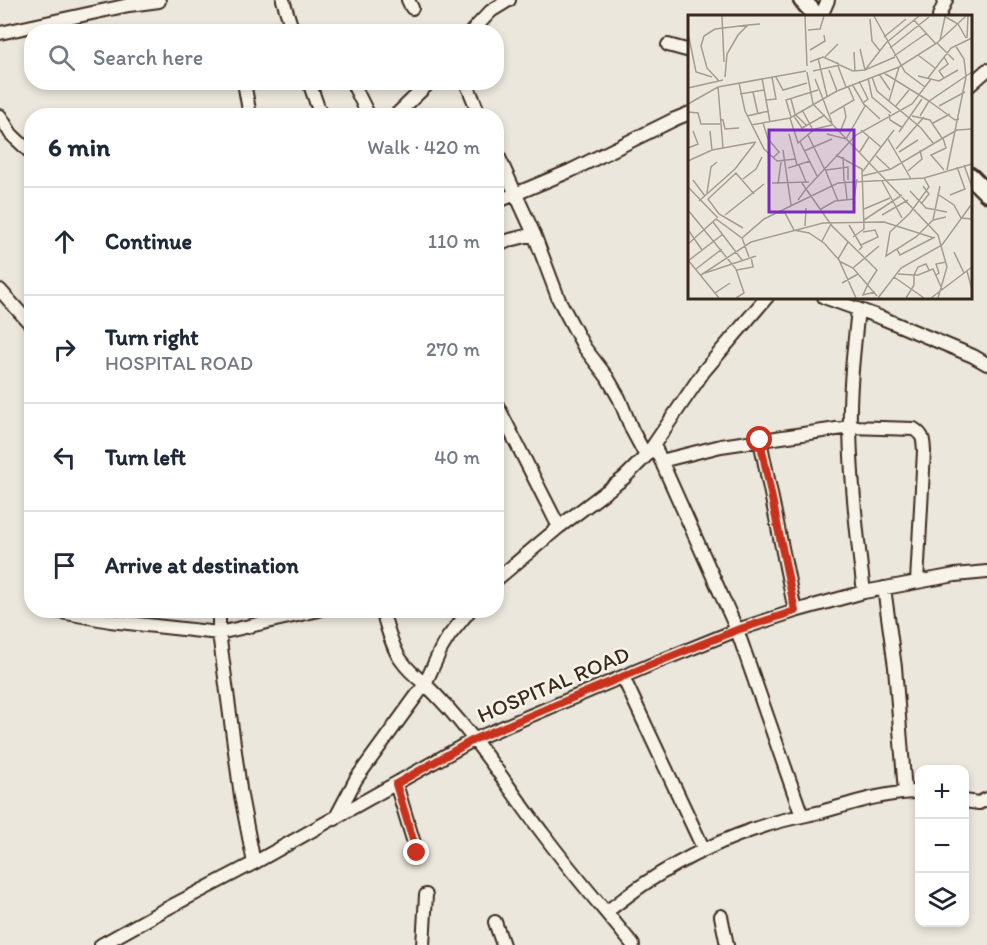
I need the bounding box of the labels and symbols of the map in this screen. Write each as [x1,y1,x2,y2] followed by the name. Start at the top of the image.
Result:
[688,15,972,298] inset map
[746,426,772,452] route start
[473,640,633,729] street label: HOSPITAL ROAD
[403,839,429,865] route end

